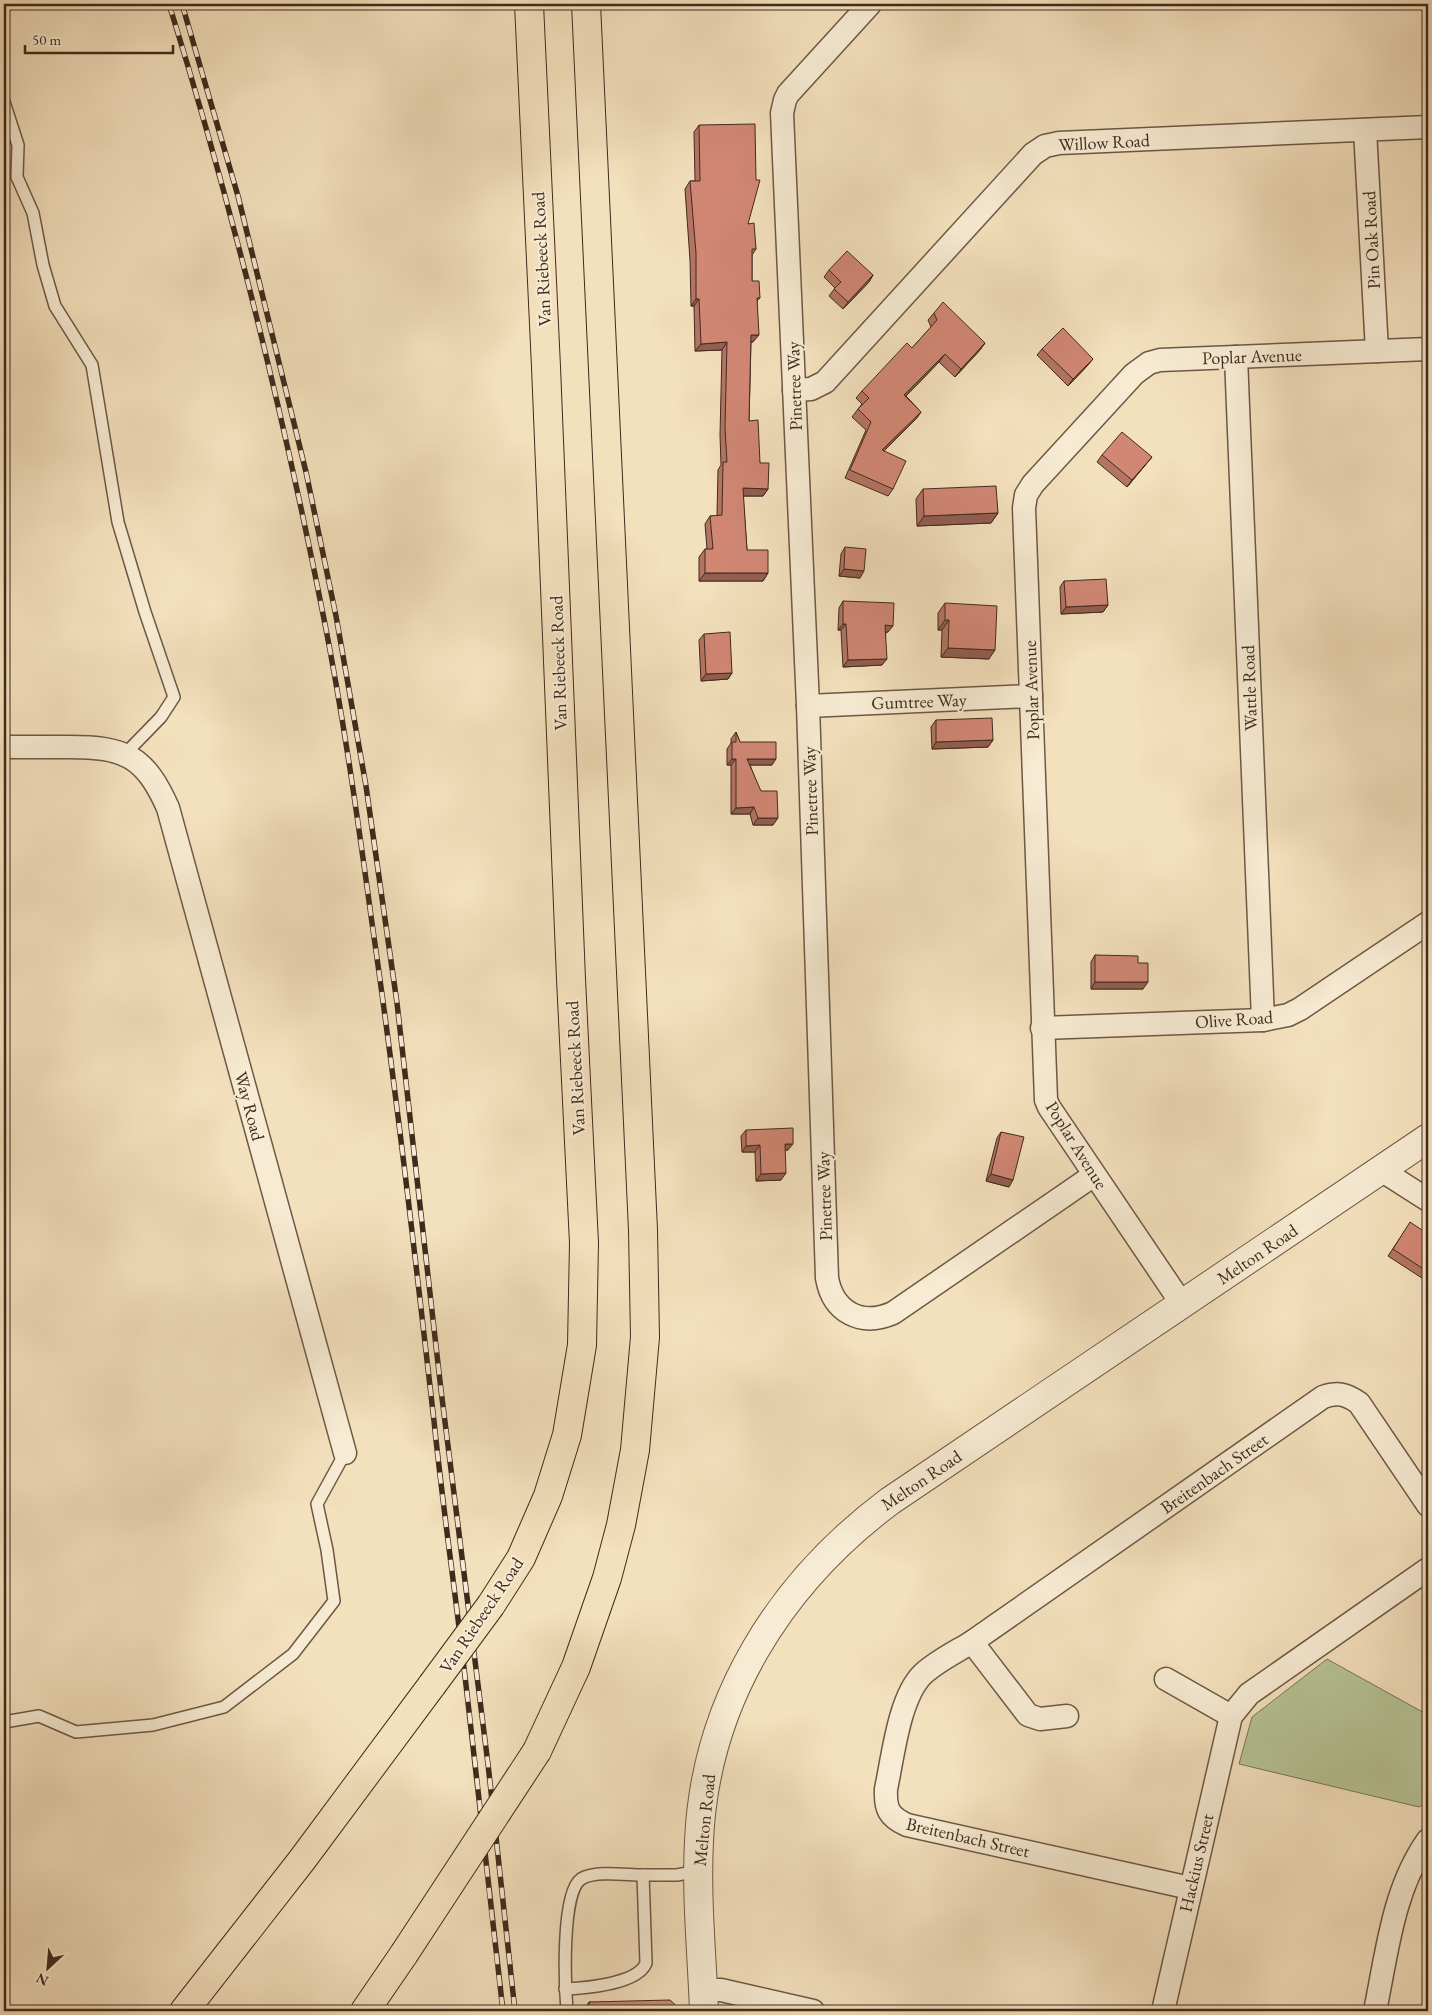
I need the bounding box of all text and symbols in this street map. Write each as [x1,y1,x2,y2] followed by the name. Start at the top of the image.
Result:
[25,22,172,54] scale bar
[32,30,61,49] text: 50 m
[1058,128,1151,156] street label: Willow Road
[526,190,556,327] street label: Van Riebeeck Road
[1357,190,1385,290] street label: Pin Oak Road
[781,341,807,431] street label: Pinetree Way
[1202,343,1302,369] street label: Poplar Avenue
[544,594,572,731] street label: Van Riebeeck Road
[1018,640,1044,740] street label: Poplar Avenue
[1236,644,1262,731] street label: Wattle Road
[871,688,967,714] street label: Gumtree Way
[797,746,823,836] street label: Pinetree Way
[560,999,590,1136] street label: Van Riebeeck Road
[1194,1005,1275,1033] street label: Olive Road
[230,1069,271,1144] street label: Way Road
[1041,1097,1113,1193] street label: Poplar Avenue
[811,1151,837,1241] street label: Pinetree Way
[1212,1218,1303,1289] street label: Melton Road
[1156,1427,1272,1519] street label: Breitenbach Street
[876,1444,967,1515] street label: Melton Road
[434,1552,529,1677] street label: Van Riebeeck Road
[688,1772,720,1867] street label: Melton Road
[1174,1811,1219,1914] street label: Hackius Street
[904,1812,1032,1862] street label: Breitenbach Street
[22,1942,72,1992] north arrow
[33,1969,51,1990] text: N

